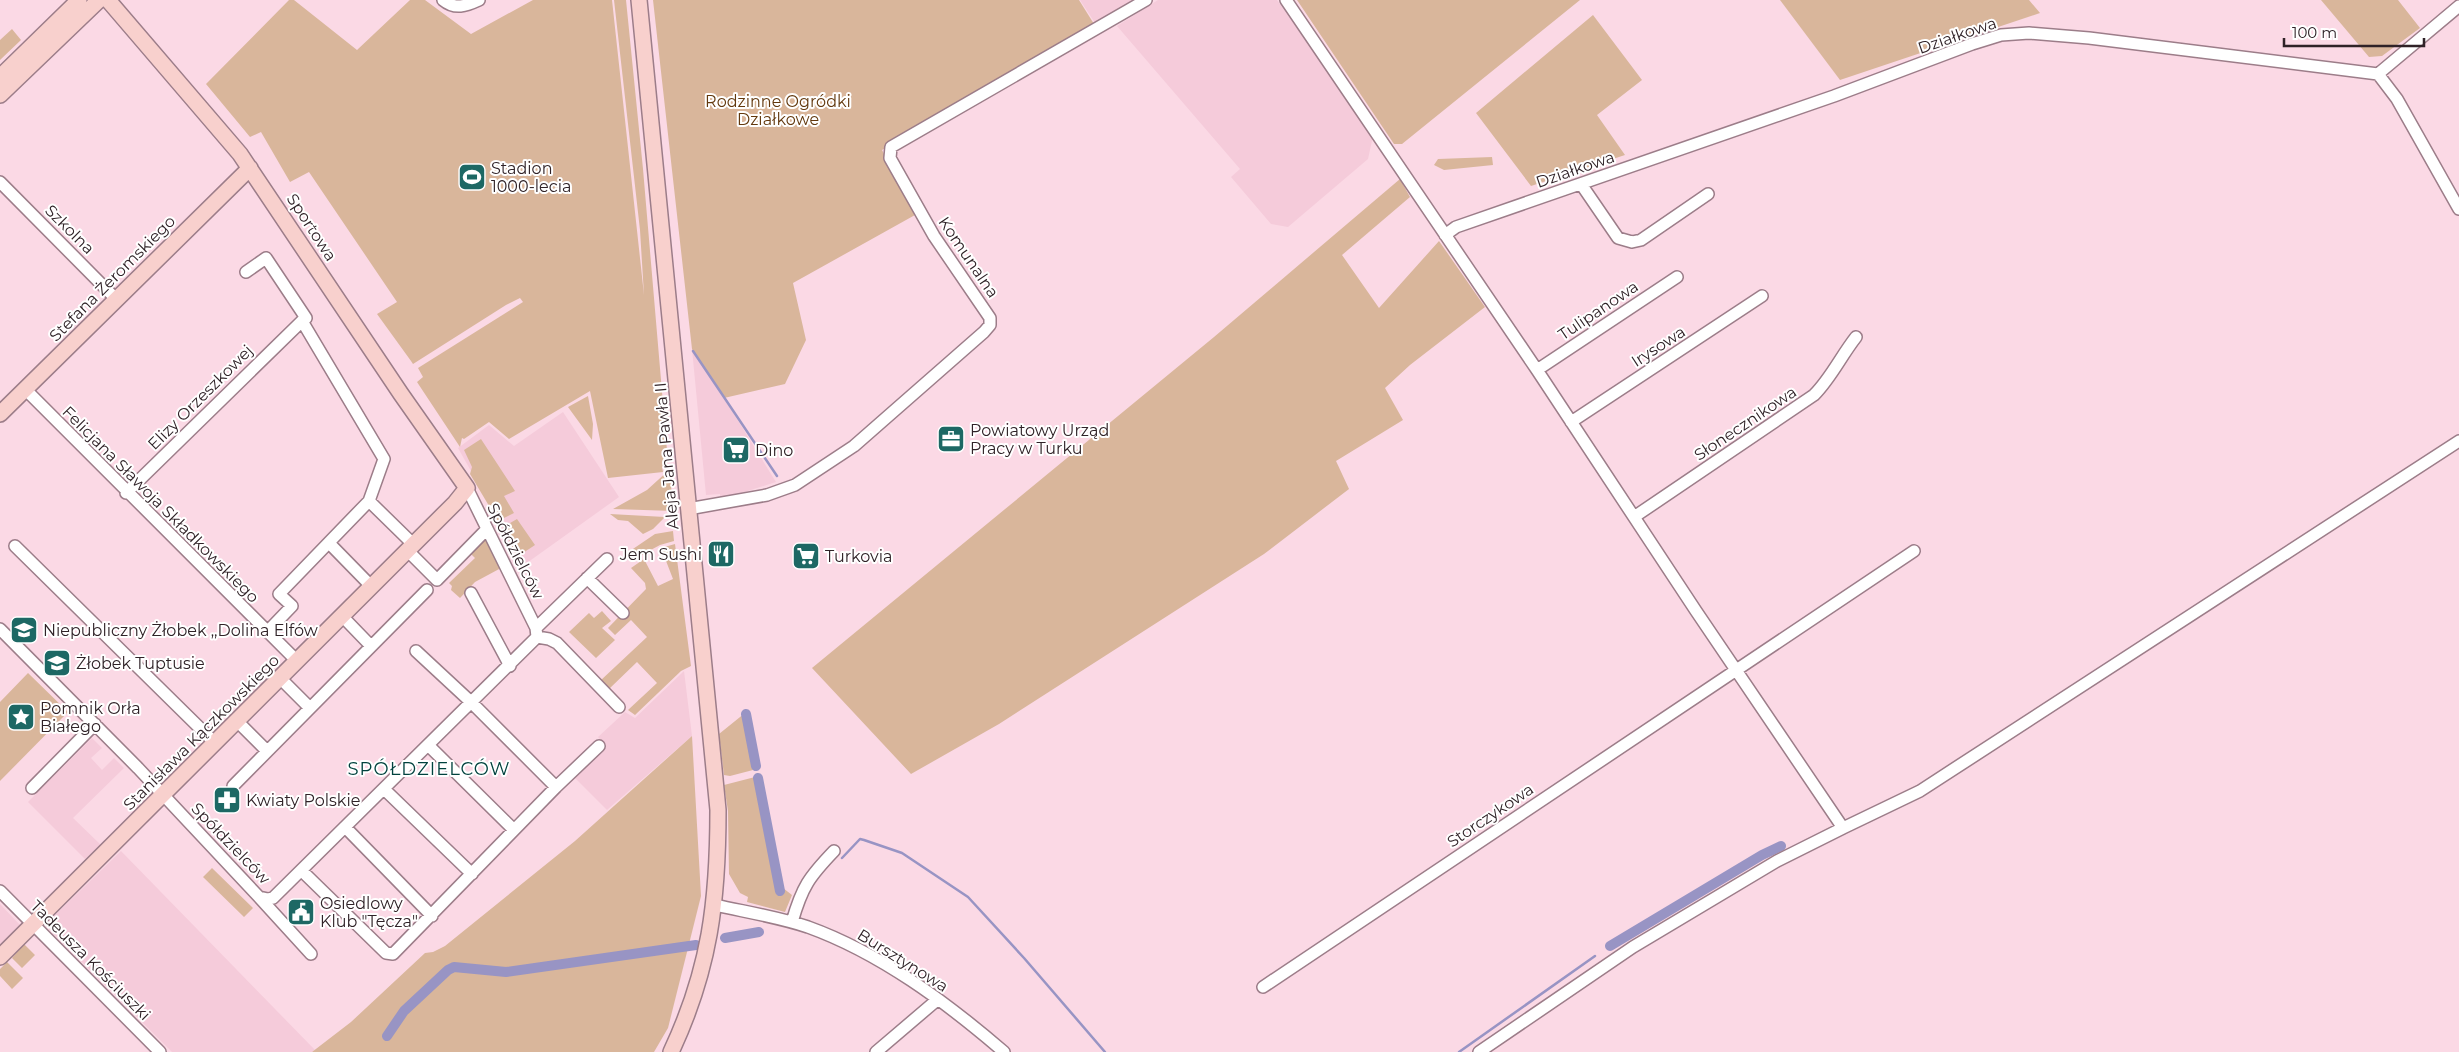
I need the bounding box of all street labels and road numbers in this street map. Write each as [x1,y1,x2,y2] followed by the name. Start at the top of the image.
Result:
[1915,13,1999,58] street label: Działkowa
[1533,147,1617,192] street label: Działkowa
[283,190,340,265] street label: Sportowa
[41,201,98,258] street label: Szkolna
[45,211,179,345] street label: Stefana Żeromskiego
[935,213,1003,301] street label: Komunalna
[1555,277,1642,344] street label: Tulipanowa
[1628,322,1689,371] street label: Irysowa
[144,341,257,454] street label: Elizy Orzeszkowej
[651,382,682,530] street label: Aleja Jana Pawła II
[1691,382,1800,465] street label: Słonecznikowa
[58,402,263,607] street label: Felicjana Sławoja Składkowskiego
[483,500,548,602] street label: Spółdzielców
[120,651,283,814] street label: Stanisława Kączkowskiego
[1444,780,1537,851] street label: Storczykowa
[187,799,274,888] street label: Spółdzielców
[27,896,155,1024] street label: Tadeusza Kościuszki
[854,925,952,996] street label: Bursztynowa

